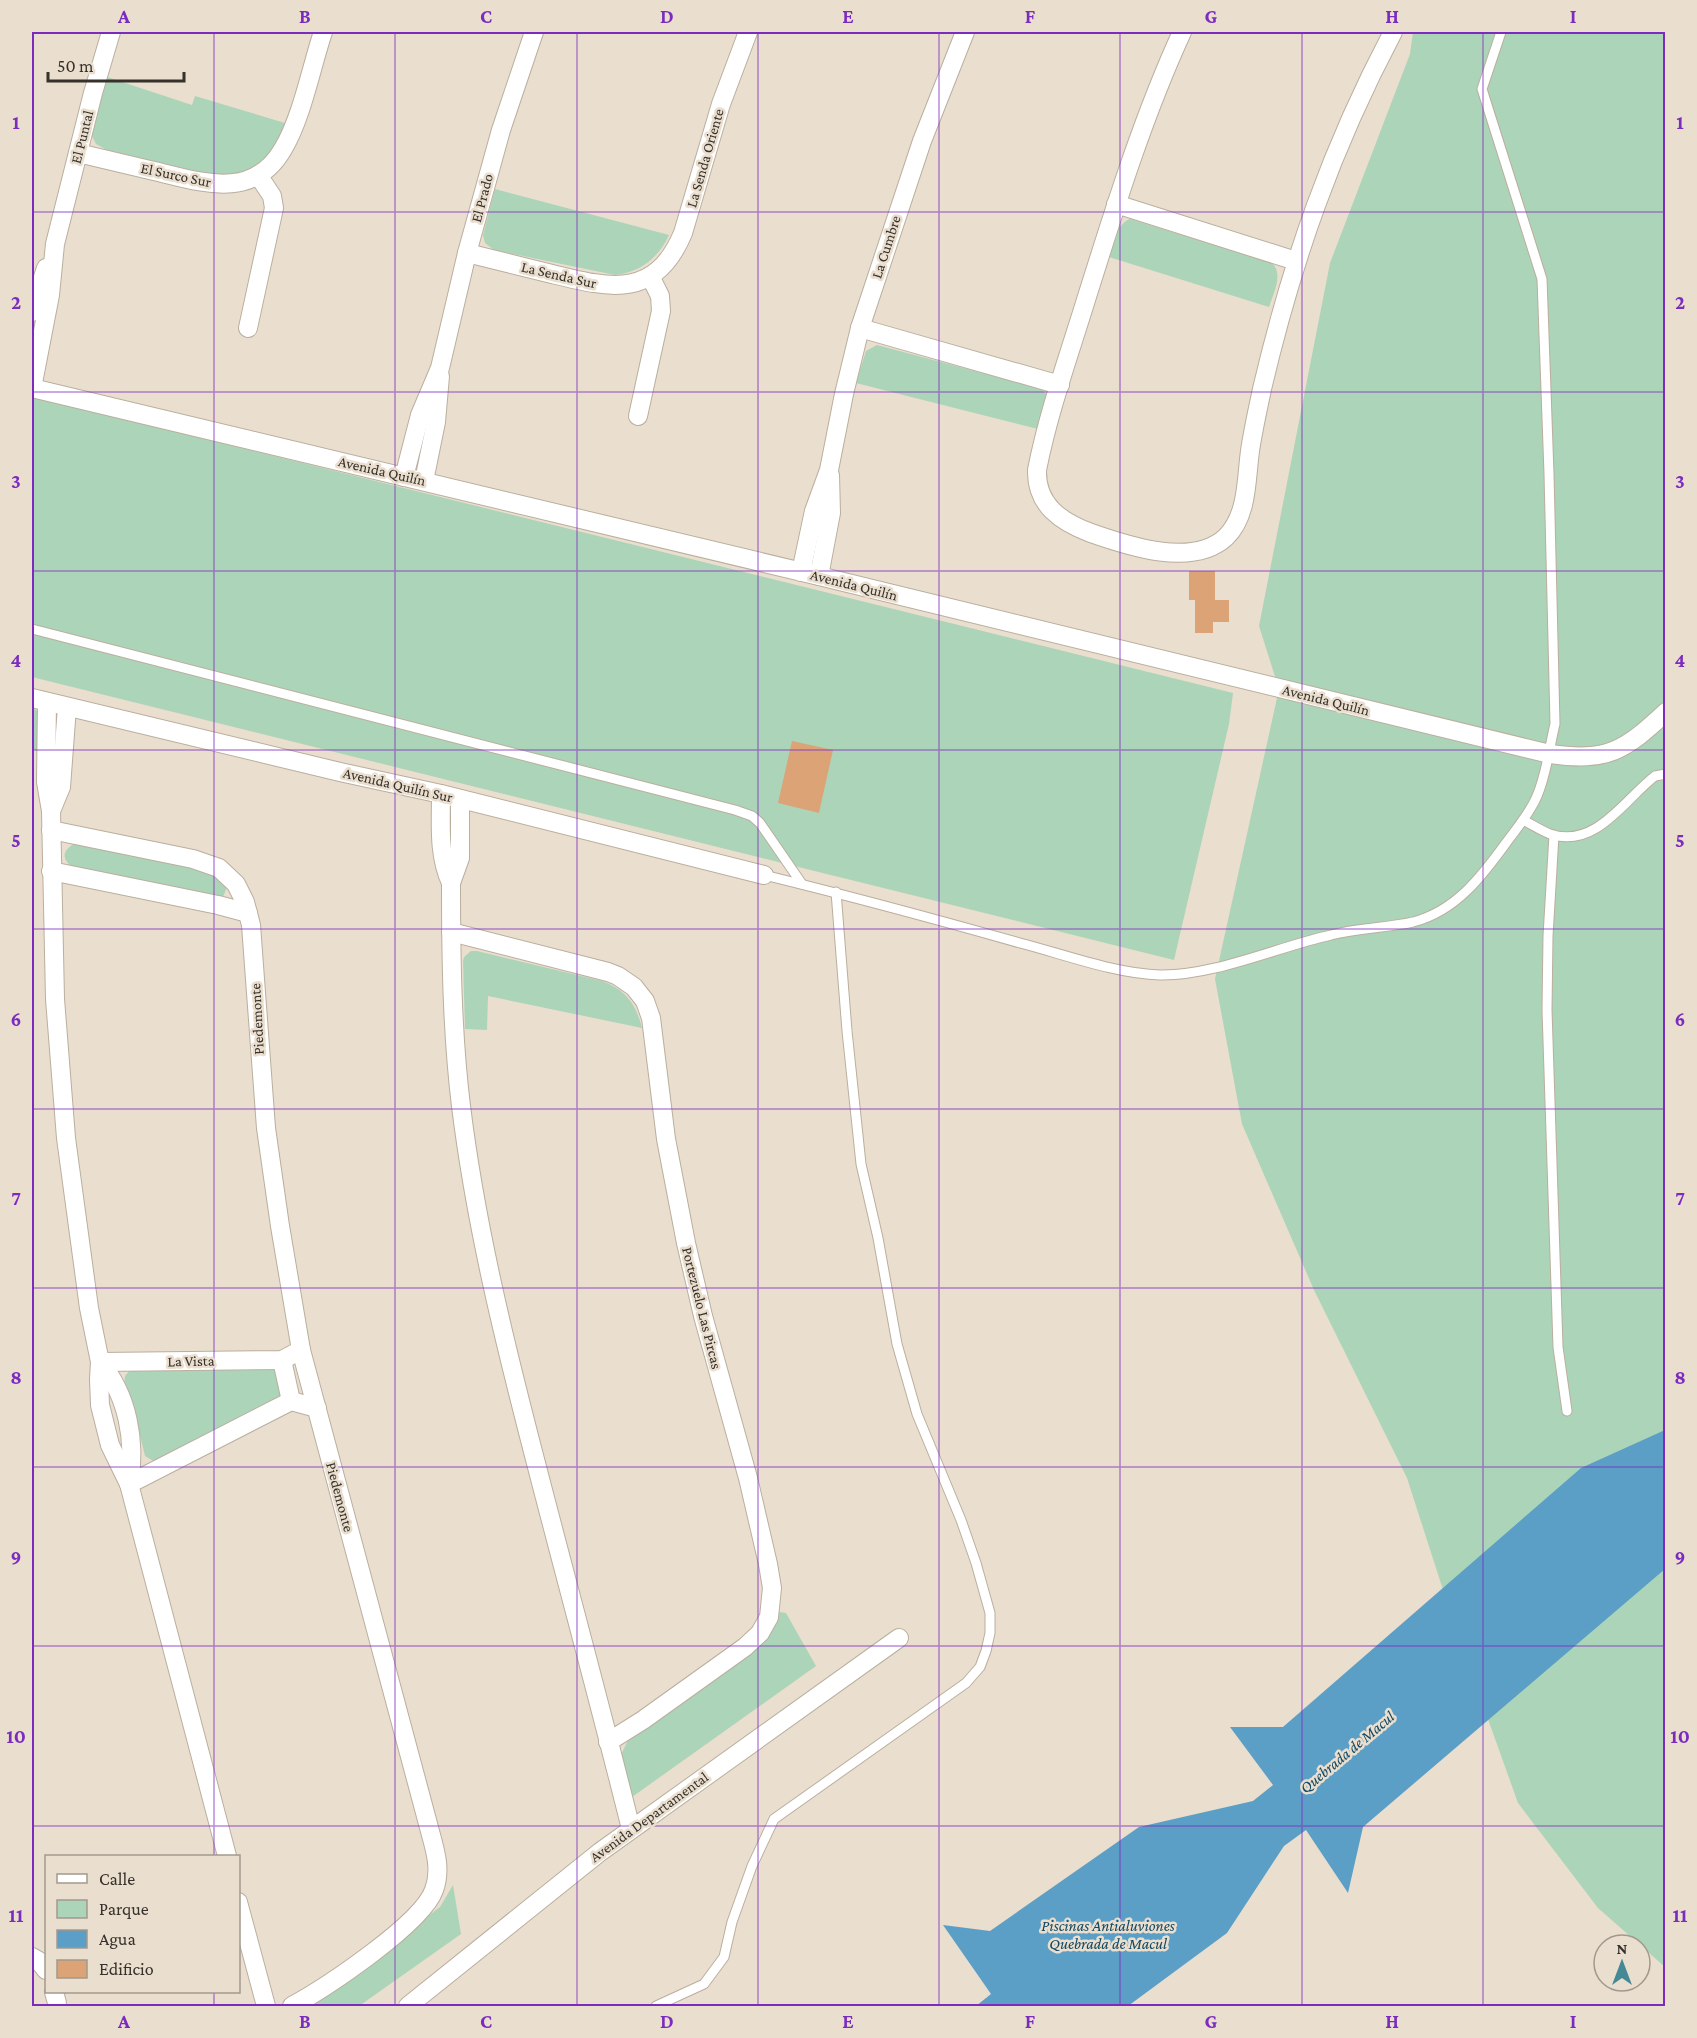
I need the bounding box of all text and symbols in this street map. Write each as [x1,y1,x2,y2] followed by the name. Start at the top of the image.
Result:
[117,5,131,27] text: A
[299,5,311,27] text: B
[480,5,492,27] text: C
[660,5,674,27] text: D
[842,5,854,27] text: E
[1025,5,1036,27] text: F
[1205,5,1218,27] text: G
[1385,5,1399,27] text: H
[1570,5,1577,27] text: I
[48,45,184,83] scale bar
[57,56,94,76] text: 50 m
[683,106,727,209] street label: La Senda Oriente
[68,109,96,165] street label: El Puntal
[12,111,20,133] text: 1
[1676,111,1684,133] text: 1
[139,160,213,190] street label: El Surco Sur
[468,172,496,224] street label: El Prado
[868,213,904,281] street label: La Cumbre
[520,259,599,292] street label: La Senda Sur
[11,291,21,313] text: 2
[1675,291,1685,313] text: 2
[337,453,427,489] street label: Avenida Quilín
[11,470,21,492] text: 3
[1675,470,1685,492] text: 3
[809,566,899,604] street label: Avenida Quilín
[11,649,22,671] text: 4
[1675,649,1686,671] text: 4
[1281,681,1371,719] street label: Avenida Quilín
[342,765,455,806] street label: Avenida Quilín Sur
[11,829,21,851] text: 5
[1675,829,1685,851] text: 5
[247,982,267,1055] street label: Piedemonte
[11,1008,21,1030] text: 6
[1675,1008,1685,1030] text: 6
[11,1187,21,1209] text: 7
[1675,1187,1685,1209] text: 7
[679,1245,725,1371] street label: Portezuelo Las Pircas
[167,1353,215,1369] street label: La Vista
[10,1366,22,1388] text: 8
[1674,1366,1686,1388] text: 8
[323,1460,357,1534] street label: Piedemonte
[11,1546,21,1568] text: 9
[1675,1546,1685,1568] text: 9
[1296,1707,1398,1796] water label: Quebrada de Macul
[6,1725,26,1747] text: 10
[1670,1725,1690,1747] text: 10
[587,1769,712,1866] street label: Avenida Departamental
[45,1855,240,1993] legend
[99,1869,135,1889] text: Calle
[99,1899,149,1919] text: Parque
[9,1904,24,1926] text: 11
[1673,1904,1688,1926] text: 11
[1041,1917,1175,1952] water label: Piscinas Antialuviones Quebrada de Macul
[99,1929,136,1949] text: Agua
[1592,1933,1652,1993] north arrow
[1617,1940,1628,1957] text: N
[99,1959,154,1979] text: Edificio
[117,2010,131,2032] text: A
[299,2010,311,2032] text: B
[480,2010,492,2032] text: C
[660,2010,674,2032] text: D
[842,2010,854,2032] text: E
[1025,2010,1036,2032] text: F
[1205,2010,1218,2032] text: G
[1385,2010,1399,2032] text: H
[1570,2010,1577,2032] text: I

